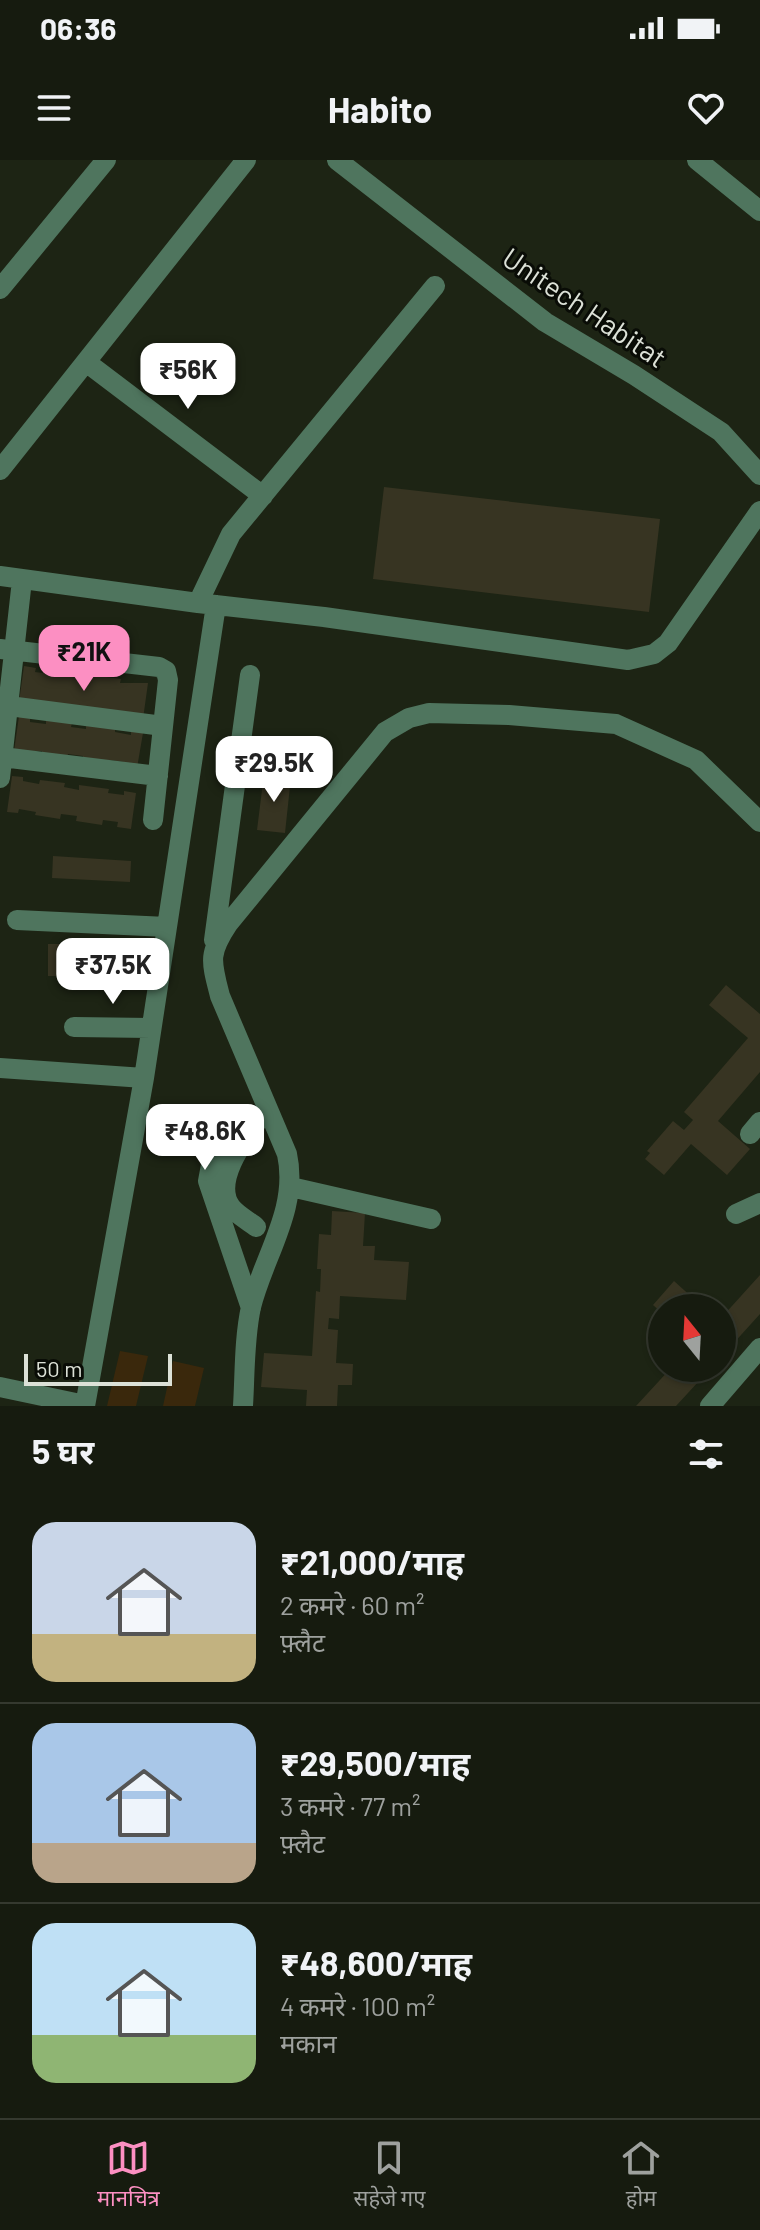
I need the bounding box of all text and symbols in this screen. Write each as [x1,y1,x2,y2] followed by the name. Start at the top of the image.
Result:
[40,10,116,46] text: 06:36
[32,86,76,130] icon: menu
[684,86,728,130] icon: heart
[328,87,432,130] text: Habito
[497,240,673,374] street label: Unitech Habitat
[141,343,235,411] pin: ₹56K
[158,353,218,384] text: ₹56K
[37,625,131,693] pin: ₹21K
[57,635,111,666] text: ₹21K
[209,736,339,804] pin: ₹29.5K
[234,746,314,777] text: ₹29.5K
[48,938,178,1006] pin: ₹37.5K
[74,948,152,979] text: ₹37.5K
[140,1104,270,1172] pin: ₹48.6K
[164,1114,246,1145] text: ₹48.6K
[648,1294,736,1382] north arrow
[648,1294,736,1382] map controls
[24,1350,172,1386] scale bar
[36,1355,82,1381] text: 50 m
[32,1430,94,1471] text: 5 घर
[684,1432,728,1476] icon: filters
[280,1541,464,1582] text: ₹21,000/माह
[96,1554,192,1650] icon: home
[280,1589,424,1620] text: 2 कमरे · 60 m²
[280,1626,325,1657] text: फ़्लैट
[280,1742,470,1783] text: ₹29,500/माह
[96,1755,192,1851] icon: home
[280,1790,420,1821] text: 3 कमरे · 77 m²
[280,1827,325,1858] text: फ़्लैट
[280,1942,472,1983] text: ₹48,600/माह
[96,1955,192,2051] icon: home
[280,1990,435,2021] text: 4 कमरे · 100 m²
[280,2027,337,2058] text: मकान
[97,2136,160,2215] tab: मानचित्र
[354,2136,425,2215] tab: सहेजे गए
[619,2136,663,2215] tab: होम

